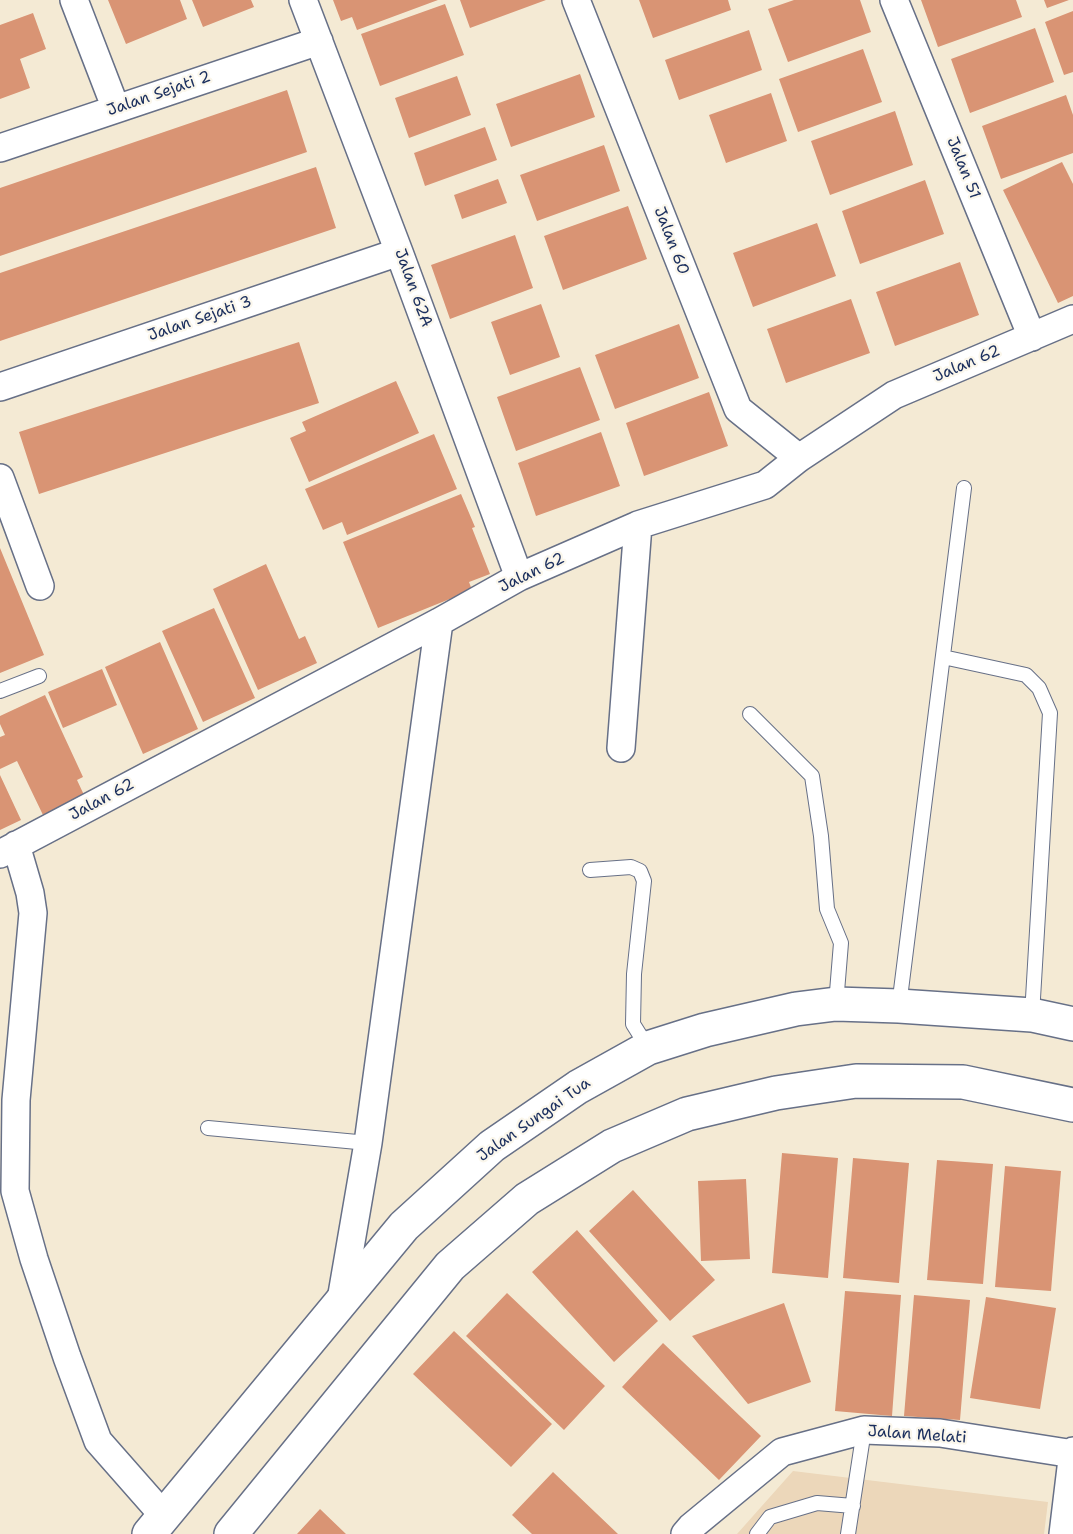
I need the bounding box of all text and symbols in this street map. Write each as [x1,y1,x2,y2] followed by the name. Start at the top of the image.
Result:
[105,67,213,121] street label: Jalan Sejati 2
[942,134,984,202] street label: Jalan 51
[649,204,693,278] street label: Jalan 60
[390,246,436,330] street label: Jalan 62A
[146,292,254,346] street label: Jalan Sejati 3
[931,341,1003,387] street label: Jalan 62
[496,549,568,597] street label: Jalan 62
[66,775,138,825] street label: Jalan 62
[474,1074,594,1166] street label: Jalan Sungai Tua
[867,1422,967,1448] street label: Jalan Melati

